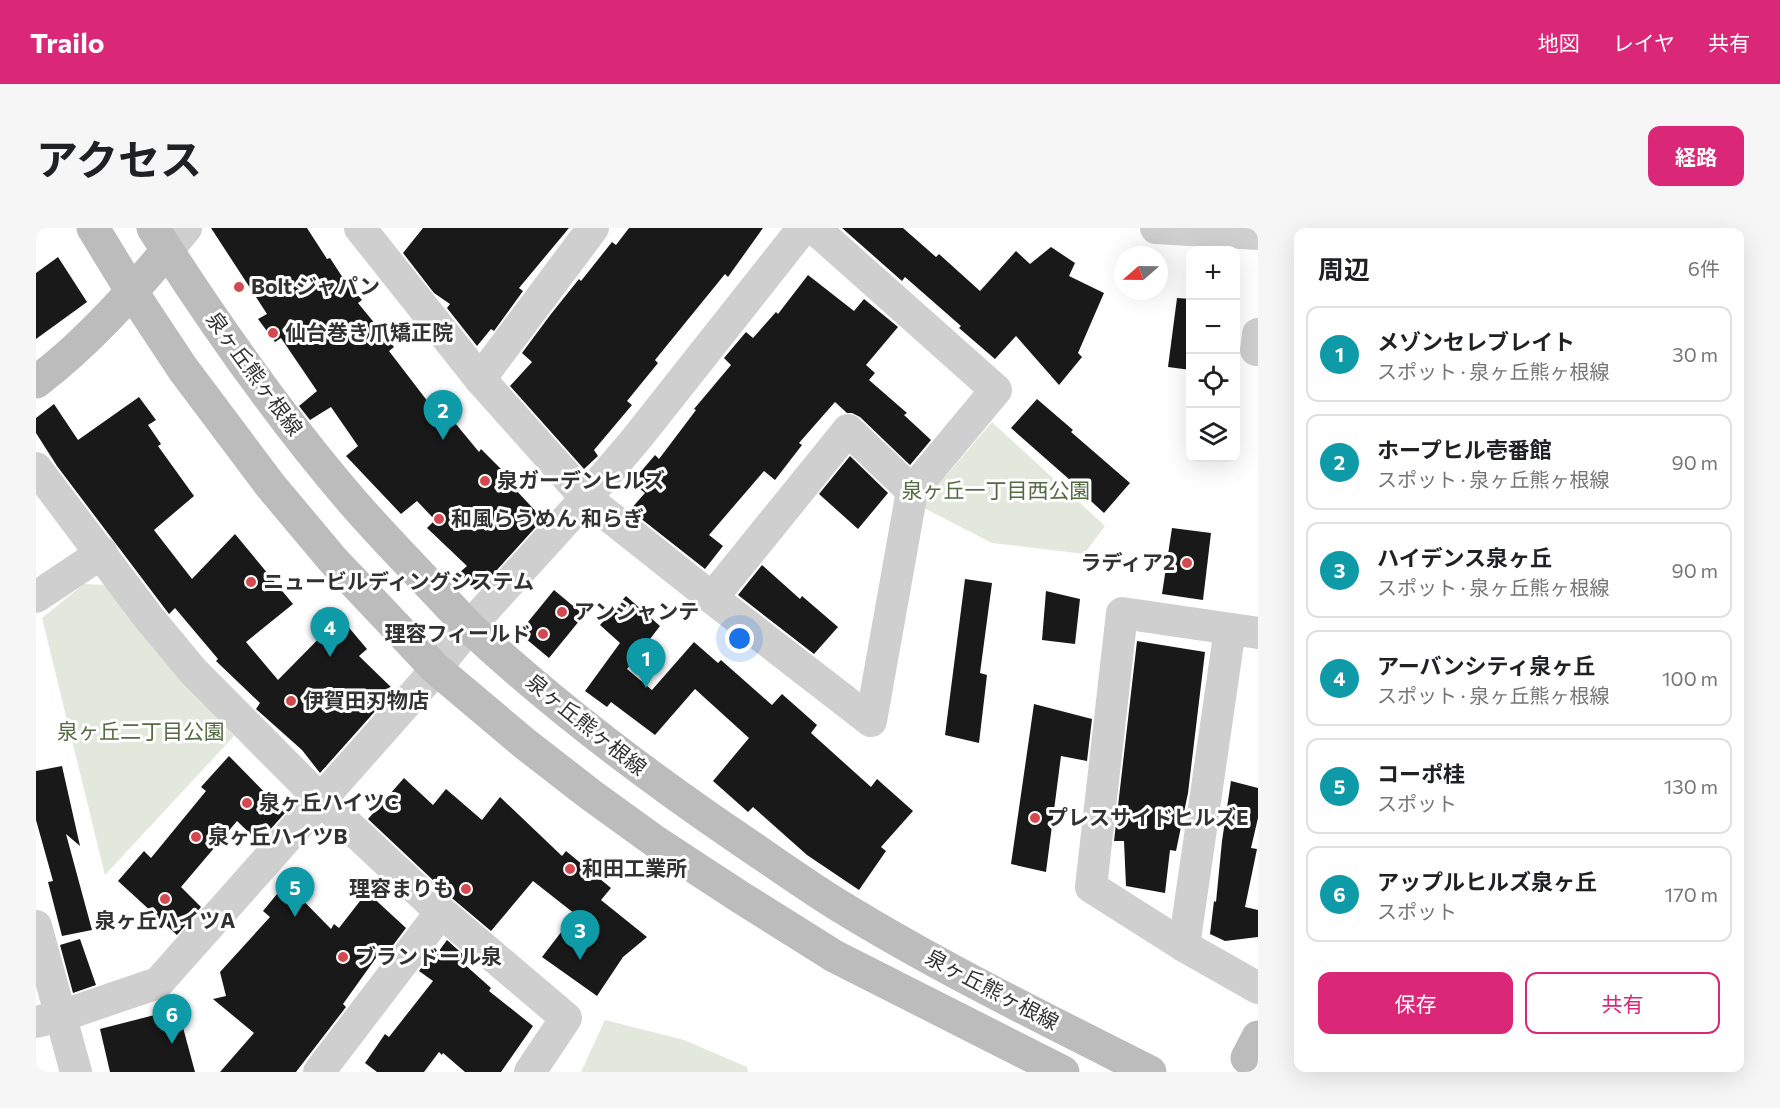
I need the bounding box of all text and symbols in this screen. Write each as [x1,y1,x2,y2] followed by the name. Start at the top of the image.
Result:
[30,25,105,59] text: Trailo
[1538,30,1580,55] text: 地図
[1613,30,1675,55] text: レイヤ
[1708,30,1750,55] text: 共有
[1648,126,1744,186] button: 経路
[36,132,202,184] text: アクセス
[1114,246,1168,300] north arrow
[1186,246,1240,462] map controls
[1186,246,1240,300] button: +
[1318,253,1370,284] text: 周辺
[1688,256,1720,280] text: 6件
[251,273,380,298] place label: Bolt ジャパン
[232,280,246,294] marker: Bolt ジャパン
[1186,300,1240,354] button: −
[202,306,309,440] street label: 泉ヶ丘熊ヶ根線
[285,319,453,344] place label: 仙台巻き爪矯正院
[266,326,280,340] marker: 仙台巻き爪矯正院
[1377,328,1575,355] text: メゾンセレブレイト
[1335,342,1344,366] text: 1
[1672,342,1718,366] text: 30 m
[1186,354,1240,408] button: locate
[1377,359,1609,383] text: スポット · 泉ヶ丘熊ヶ根線
[424,390,462,440] pin: 2
[1186,408,1240,462] button: layers
[1377,436,1552,463] text: ホープヒル壱番館
[1334,450,1345,474] text: 2
[1672,450,1718,474] text: 90 m
[497,467,665,492] place label: 泉ガーデンヒルズ
[1377,467,1609,491] text: スポット · 泉ヶ丘熊ヶ根線
[478,474,492,488] marker: 泉ガーデンヒルズ
[902,477,1091,502] park label: 泉ヶ丘一丁目西公園
[451,505,644,530] place label: 和風らうめん 和らぎ
[432,512,446,526] marker: 和風らうめん 和らぎ
[1377,544,1552,571] text: ハイデンス泉ヶ丘
[1081,549,1175,574] place label: ラディア2
[1180,556,1194,570] marker: ラディア2
[1334,558,1345,582] text: 3
[1672,558,1718,582] text: 90 m
[263,568,534,593] place label: ニュービルディングシステム
[244,575,258,589] marker: ニュービルディングシステム
[1377,575,1609,599] text: スポット · 泉ヶ丘熊ヶ根線
[574,598,699,623] place label: アンシャンテ
[555,605,569,619] marker: アンシャンテ
[310,608,350,657] pin: 4
[384,620,531,645] place label: 理容フィールド
[725,624,754,653] your location
[536,627,550,641] marker: 理容フィールド
[626,638,666,688] pin: 1
[1377,652,1595,679] text: アーバンシティ泉ヶ丘
[1333,666,1346,690] text: 4
[1662,666,1718,690] text: 100 m
[522,668,652,780] street label: 泉ヶ丘熊ヶ根線
[1377,683,1609,707] text: スポット · 泉ヶ丘熊ヶ根線
[303,687,429,712] place label: 伊賀田刃物店
[284,694,298,708] marker: 伊賀田刃物店
[57,718,225,743] park label: 泉ヶ丘二丁目公園
[1377,760,1465,787] text: コーポ桂
[1334,774,1345,798] text: 5
[1664,774,1718,798] text: 130 m
[259,789,399,814] place label: 泉ヶ丘ハイツC
[1377,791,1457,815] text: スポット
[240,796,254,810] marker: 泉ヶ丘ハイツC
[1047,804,1249,829] place label: プレスサイドヒルズE
[1028,811,1042,825] marker: プレスサイドヒルズE
[208,823,348,848] place label: 泉ヶ丘ハイツB
[189,830,203,844] marker: 泉ヶ丘ハイツB
[582,855,687,880] place label: 和田工業所
[563,862,577,876] marker: 和田工業所
[276,868,314,917] pin: 5
[1377,868,1597,895] text: アップルヒルズ泉ヶ丘
[349,875,454,900] place label: 理容まりも
[459,882,473,896] marker: 理容まりも
[1333,882,1346,906] text: 6
[1665,882,1718,906] text: 170 m
[158,892,172,906] marker: 泉ヶ丘ハイツA
[1377,899,1457,923] text: スポット
[95,907,235,932] place label: 泉ヶ丘ハイツA
[560,910,600,960] pin: 3
[355,943,502,968] place label: ブランドール泉
[922,943,1063,1034] street label: 泉ヶ丘熊ヶ根線
[336,950,350,964] marker: ブランドール泉
[1318,972,1513,1034] button: 保存
[1525,972,1720,1034] button: 共有
[152,994,192,1044] pin: 6

